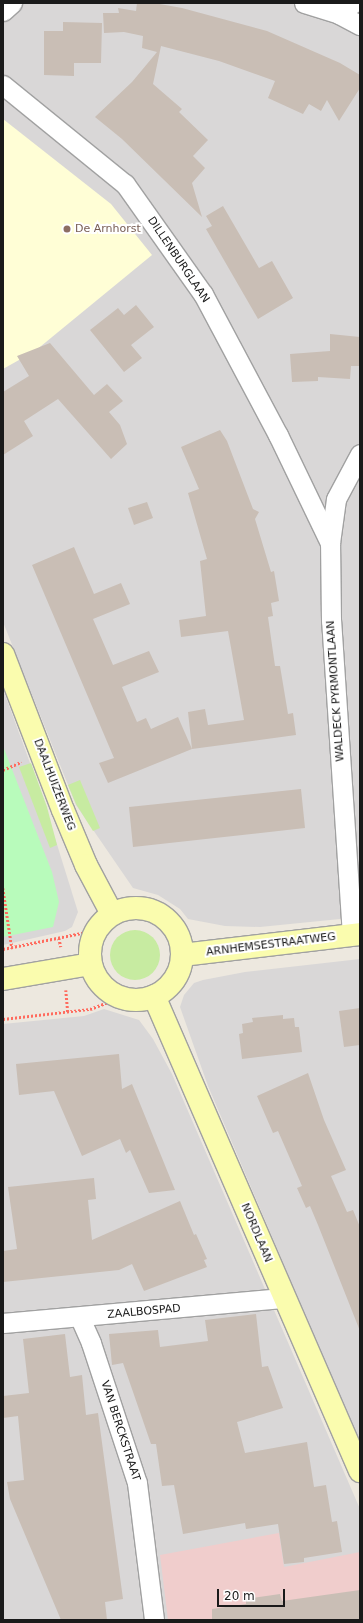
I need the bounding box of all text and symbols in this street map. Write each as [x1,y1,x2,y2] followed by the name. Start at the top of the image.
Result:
[144,214,212,306] street label: DILLENBURGLAAN
[75,222,141,236] place label: De Arnhorst
[62,224,72,234] marker: De Arnhorst
[324,620,348,762] street label: WALDECK PYRMONTLAAN
[30,737,78,833] street label: DAALHUIZERWEG
[205,930,337,960] street label: ARNHEMSESTRAATWEG
[238,1201,274,1265] street label: NORDLAAN
[107,1302,181,1322] street label: ZAALBOSPAD
[98,1379,142,1483] street label: VAN BERCKSTRAAT
[219,1581,287,1607] scale bar
[224,1589,255,1603] text: 20 m

